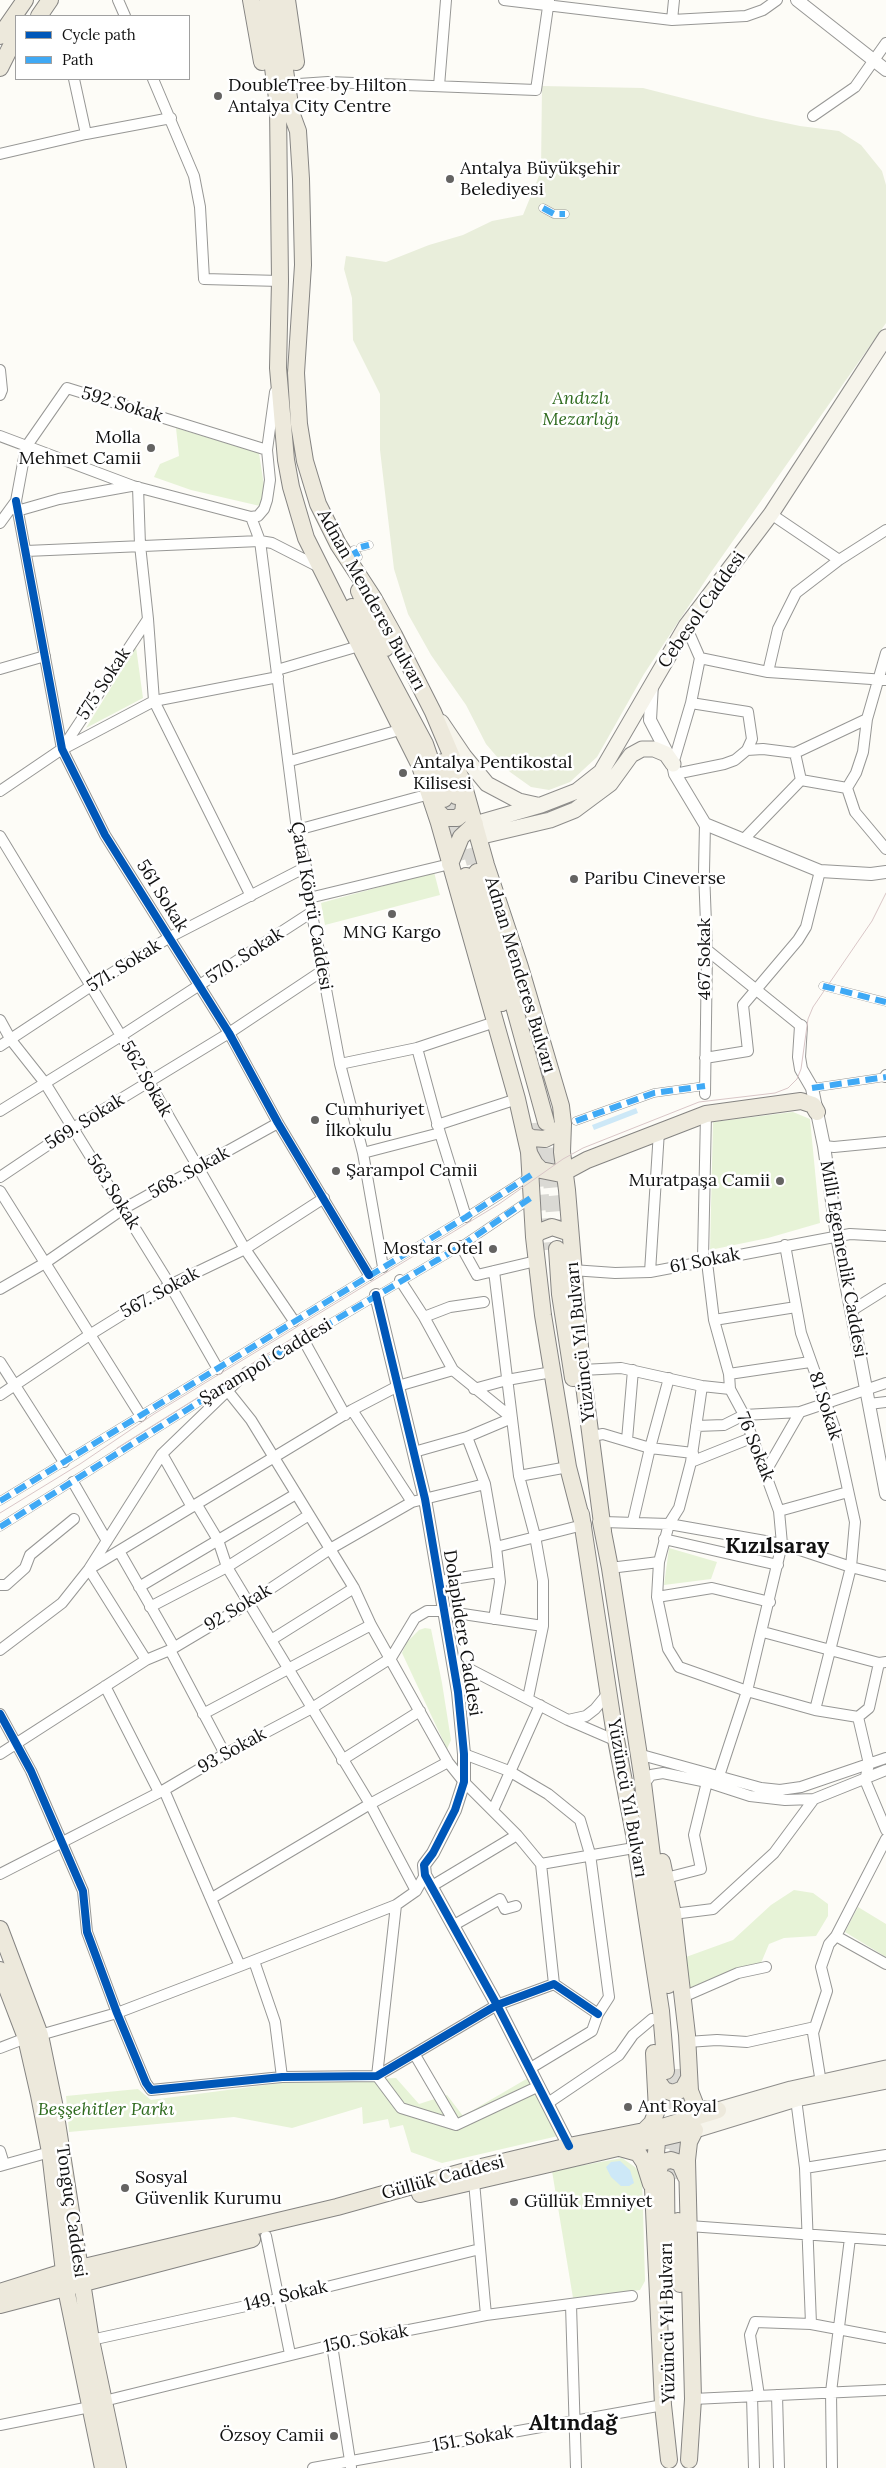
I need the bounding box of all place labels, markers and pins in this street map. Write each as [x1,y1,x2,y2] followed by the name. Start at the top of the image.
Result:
[228,75,407,118] place label: DoubleTree by Hilton Antalya City Centre
[212,90,224,102] marker: DoubleTree by Hilton Antalya City Centre
[460,158,620,200] place label: Antalya Büyükşehir Belediyesi
[444,173,456,185] marker: Antalya Büyükşehir Belediyesi
[19,427,141,469] place label: Molla Mehmet Camii
[145,442,157,454] marker: Molla Mehmet Camii
[413,752,572,794] place label: Antalya Pentikostal Kilisesi
[397,767,409,779] marker: Antalya Pentikostal Kilisesi
[584,868,726,890] place label: Paribu Cineverse
[568,873,580,885] marker: Paribu Cineverse
[386,908,398,920] marker: MNG Kargo
[343,922,441,944] place label: MNG Kargo
[325,1099,425,1142] place label: Cumhuriyet İlkokulu
[309,1114,321,1126] marker: Cumhuriyet İlkokulu
[346,1160,478,1182] place label: Şarampol Camii
[330,1165,342,1177] marker: Şarampol Camii
[628,1170,770,1192] place label: Muratpaşa Camii
[774,1175,786,1187] marker: Muratpaşa Camii
[383,1238,483,1260] place label: Mostar Otel
[487,1243,499,1255] marker: Mostar Otel
[638,2096,717,2118] place label: Ant Royal
[622,2101,634,2113] marker: Ant Royal
[135,2167,282,2210] place label: Sosyal Güvenlik Kurumu
[119,2182,131,2194] marker: Sosyal Güvenlik Kurumu
[524,2191,652,2213] place label: Güllük Emniyet
[508,2196,520,2208] marker: Güllük Emniyet
[219,2425,324,2447] place label: Özsoy Camii
[328,2430,340,2442] marker: Özsoy Camii

